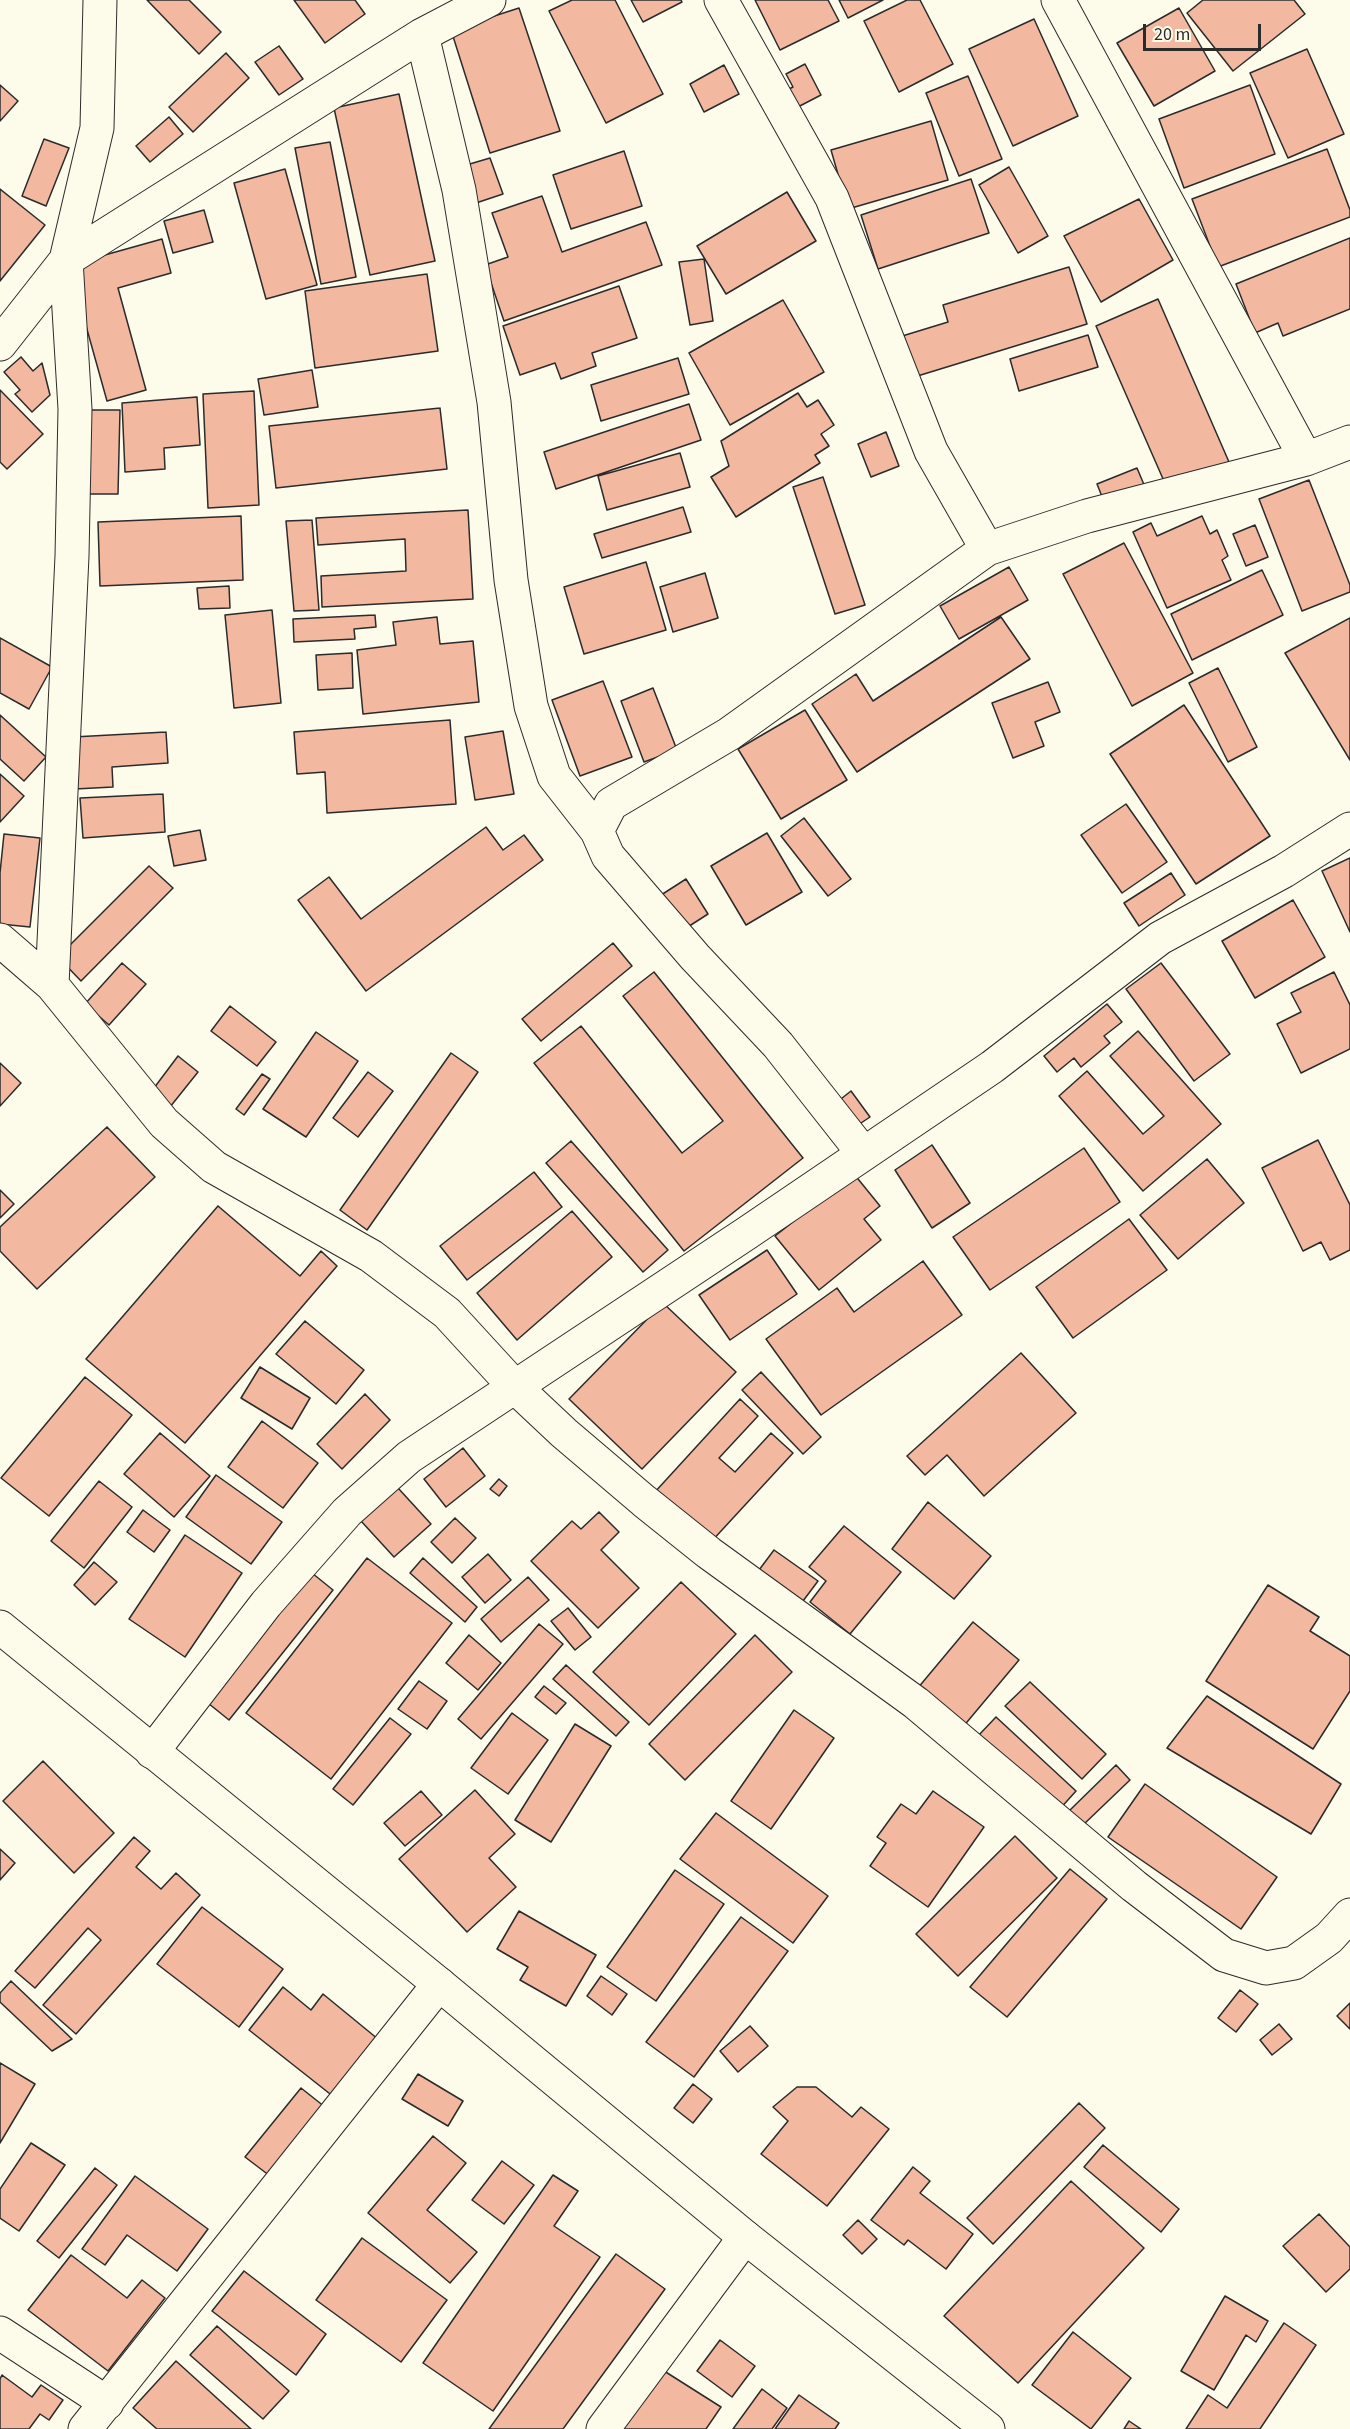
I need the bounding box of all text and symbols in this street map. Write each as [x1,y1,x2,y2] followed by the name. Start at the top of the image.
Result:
[1146,12,1264,50] scale bar
[1154,22,1190,47] text: 20 m

